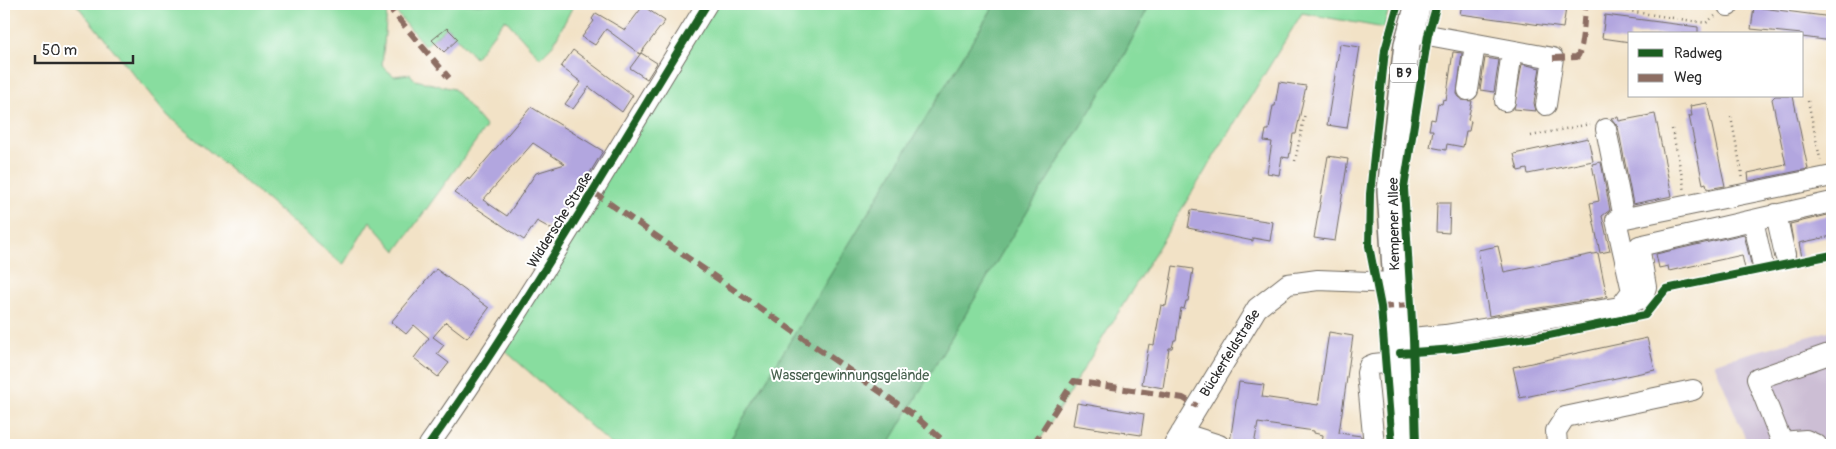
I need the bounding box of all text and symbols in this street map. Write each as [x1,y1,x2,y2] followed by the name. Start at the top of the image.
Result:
[35,32,132,64] scale bar
[1628,32,1804,98] legend
[42,41,77,60] text: 50 m
[1674,44,1722,63] text: Radweg
[1390,64,1418,82] road number: B 9
[1674,68,1702,87] text: Weg
[524,169,596,271] street label: Widdersche Straße
[1385,177,1403,271] street label: Kempener Allee
[1196,306,1264,400] street label: Bückerfeldstraße
[771,367,929,384] park label: Wassergewinnungsgelände

